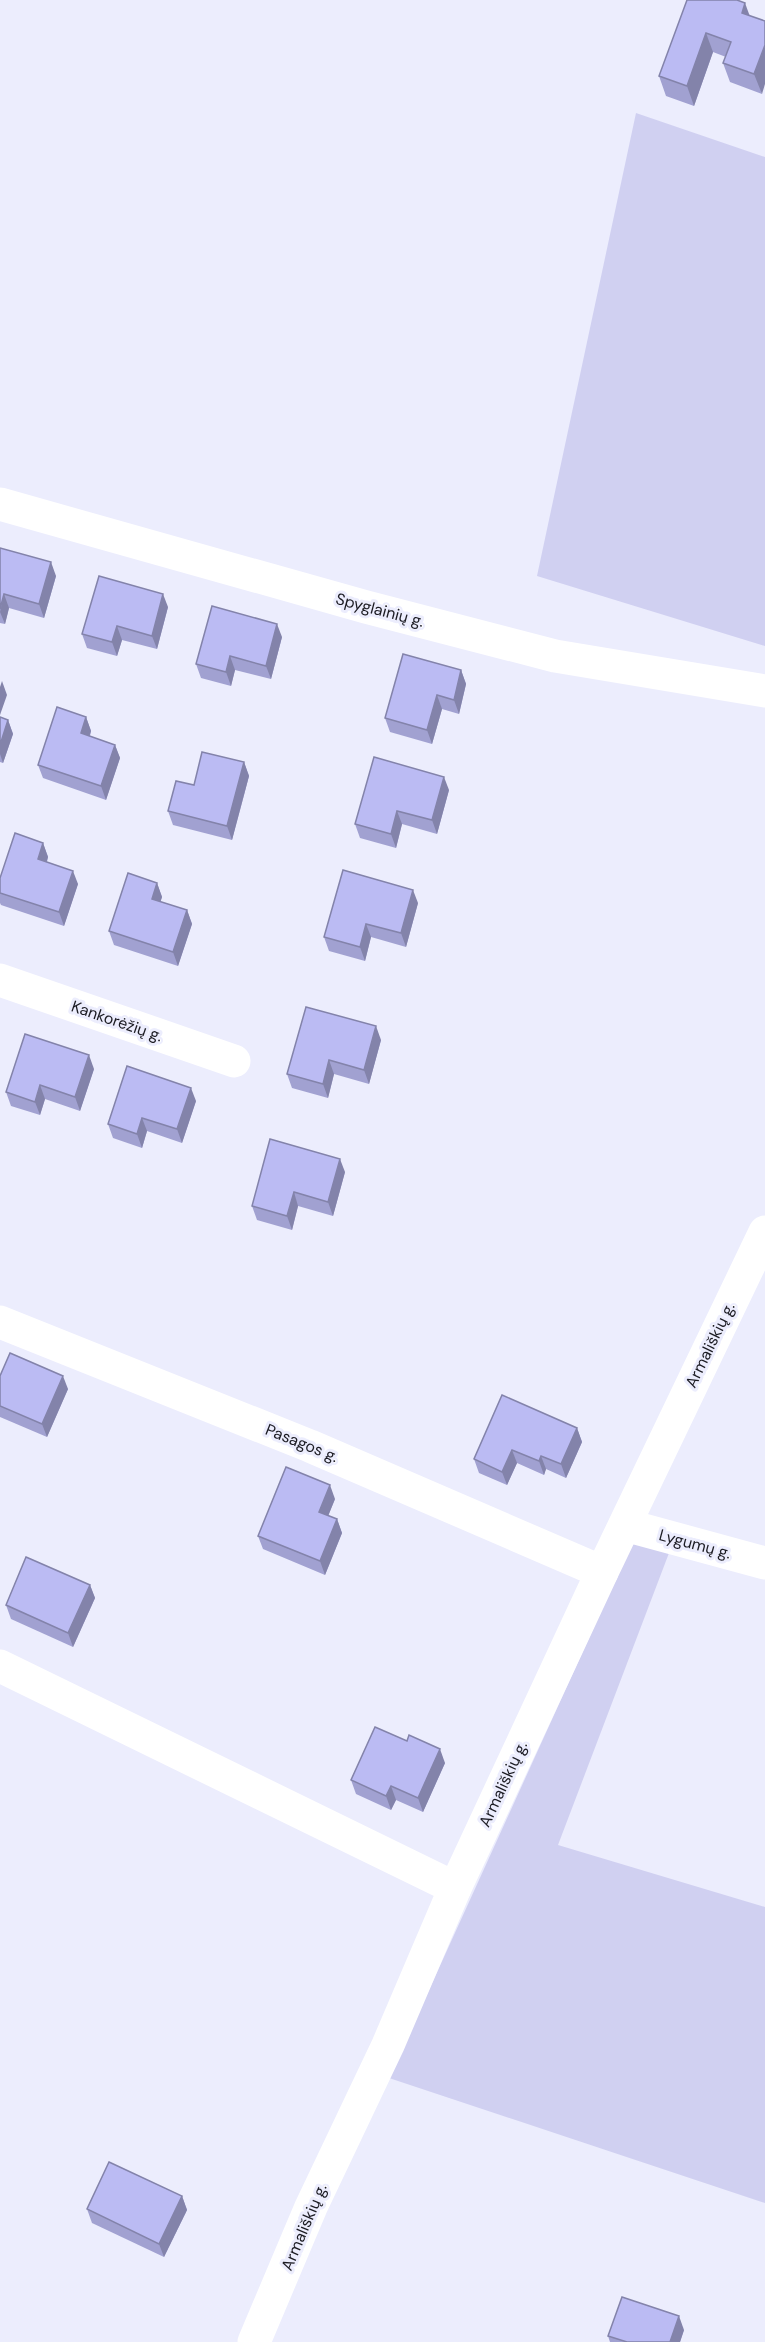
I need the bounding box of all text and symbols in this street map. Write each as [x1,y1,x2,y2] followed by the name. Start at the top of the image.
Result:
[334,588,426,632] street label: Spyglainių g.
[69,996,165,1046] street label: Kankorėžių g.
[680,1299,740,1391] street label: Armališkių g.
[262,1419,342,1467] street label: Pasagos g.
[657,1524,733,1564] street label: Lygumų g.
[474,1738,532,1830] street label: Armališkių g.
[276,2180,332,2274] street label: Armališkių g.

